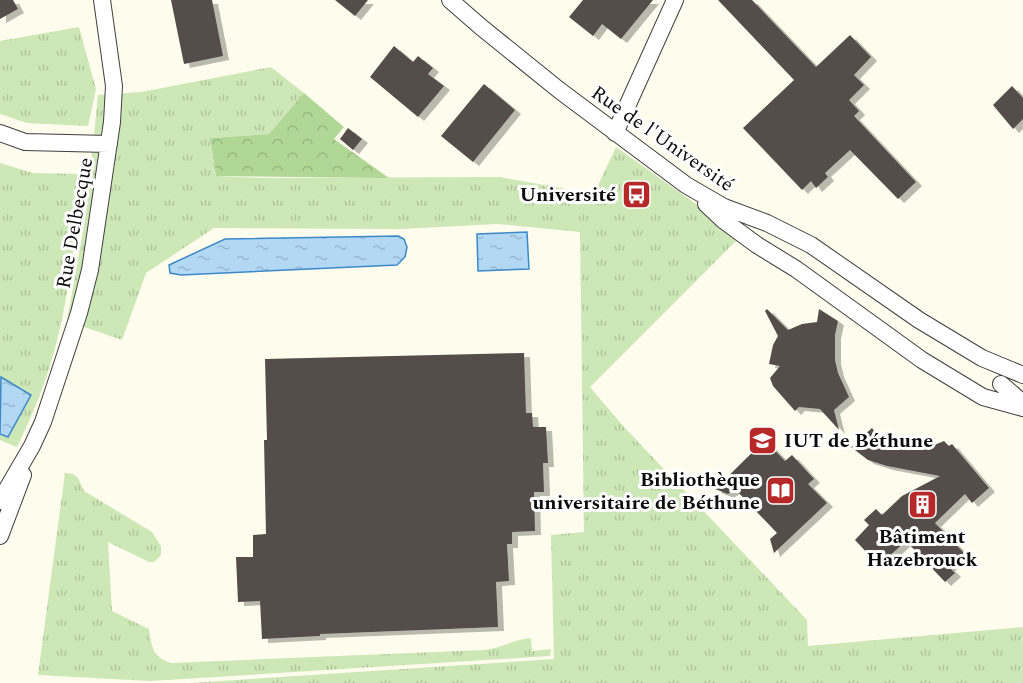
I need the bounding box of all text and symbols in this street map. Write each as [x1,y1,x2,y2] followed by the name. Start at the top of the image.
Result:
[585,78,740,200] street label: Rue de l'Université
[49,155,101,291] street label: Rue Delbecque
[621,178,653,210] bus stop icon: Université
[519,180,616,210] place label: Université
[747,424,779,456] school or university icon: IUT de Béthune
[784,426,933,456] place label: IUT de Béthune
[533,465,760,518] place label: Bibliothèque universitaire de Béthune
[765,475,797,507] library icon: Bibliothèque universitaire de Béthune
[906,489,938,521] building icon: Bâtiment Hazebrouck
[866,522,978,575] place label: Bâtiment Hazebrouck

